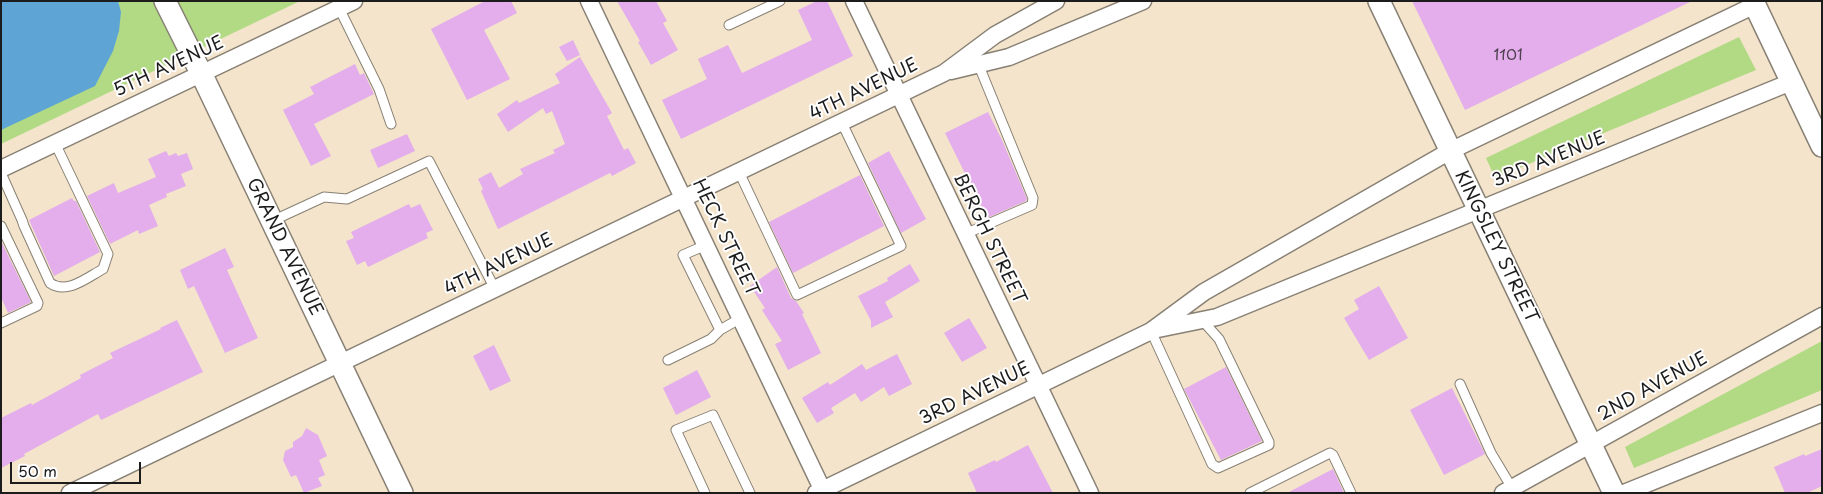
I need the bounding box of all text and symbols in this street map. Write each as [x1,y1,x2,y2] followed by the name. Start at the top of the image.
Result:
[111,32,227,102] street label: 5TH AVENUE
[1493,47,1523,65] house number: 1101
[806,54,922,126] street label: 4TH AVENUE
[1489,128,1609,192] street label: 3RD AVENUE
[1450,167,1542,327] street label: KINGSLEY STREET
[948,170,1030,308] street label: BERGH STREET
[241,175,327,319] street label: GRAND AVENUE
[687,176,763,300] street label: HECK STREET
[441,229,557,301] street label: 4TH AVENUE
[1594,348,1712,426] street label: 2ND AVENUE
[916,358,1034,430] street label: 3RD AVENUE
[12,452,144,484] scale bar
[18,459,57,482] text: 50 m

